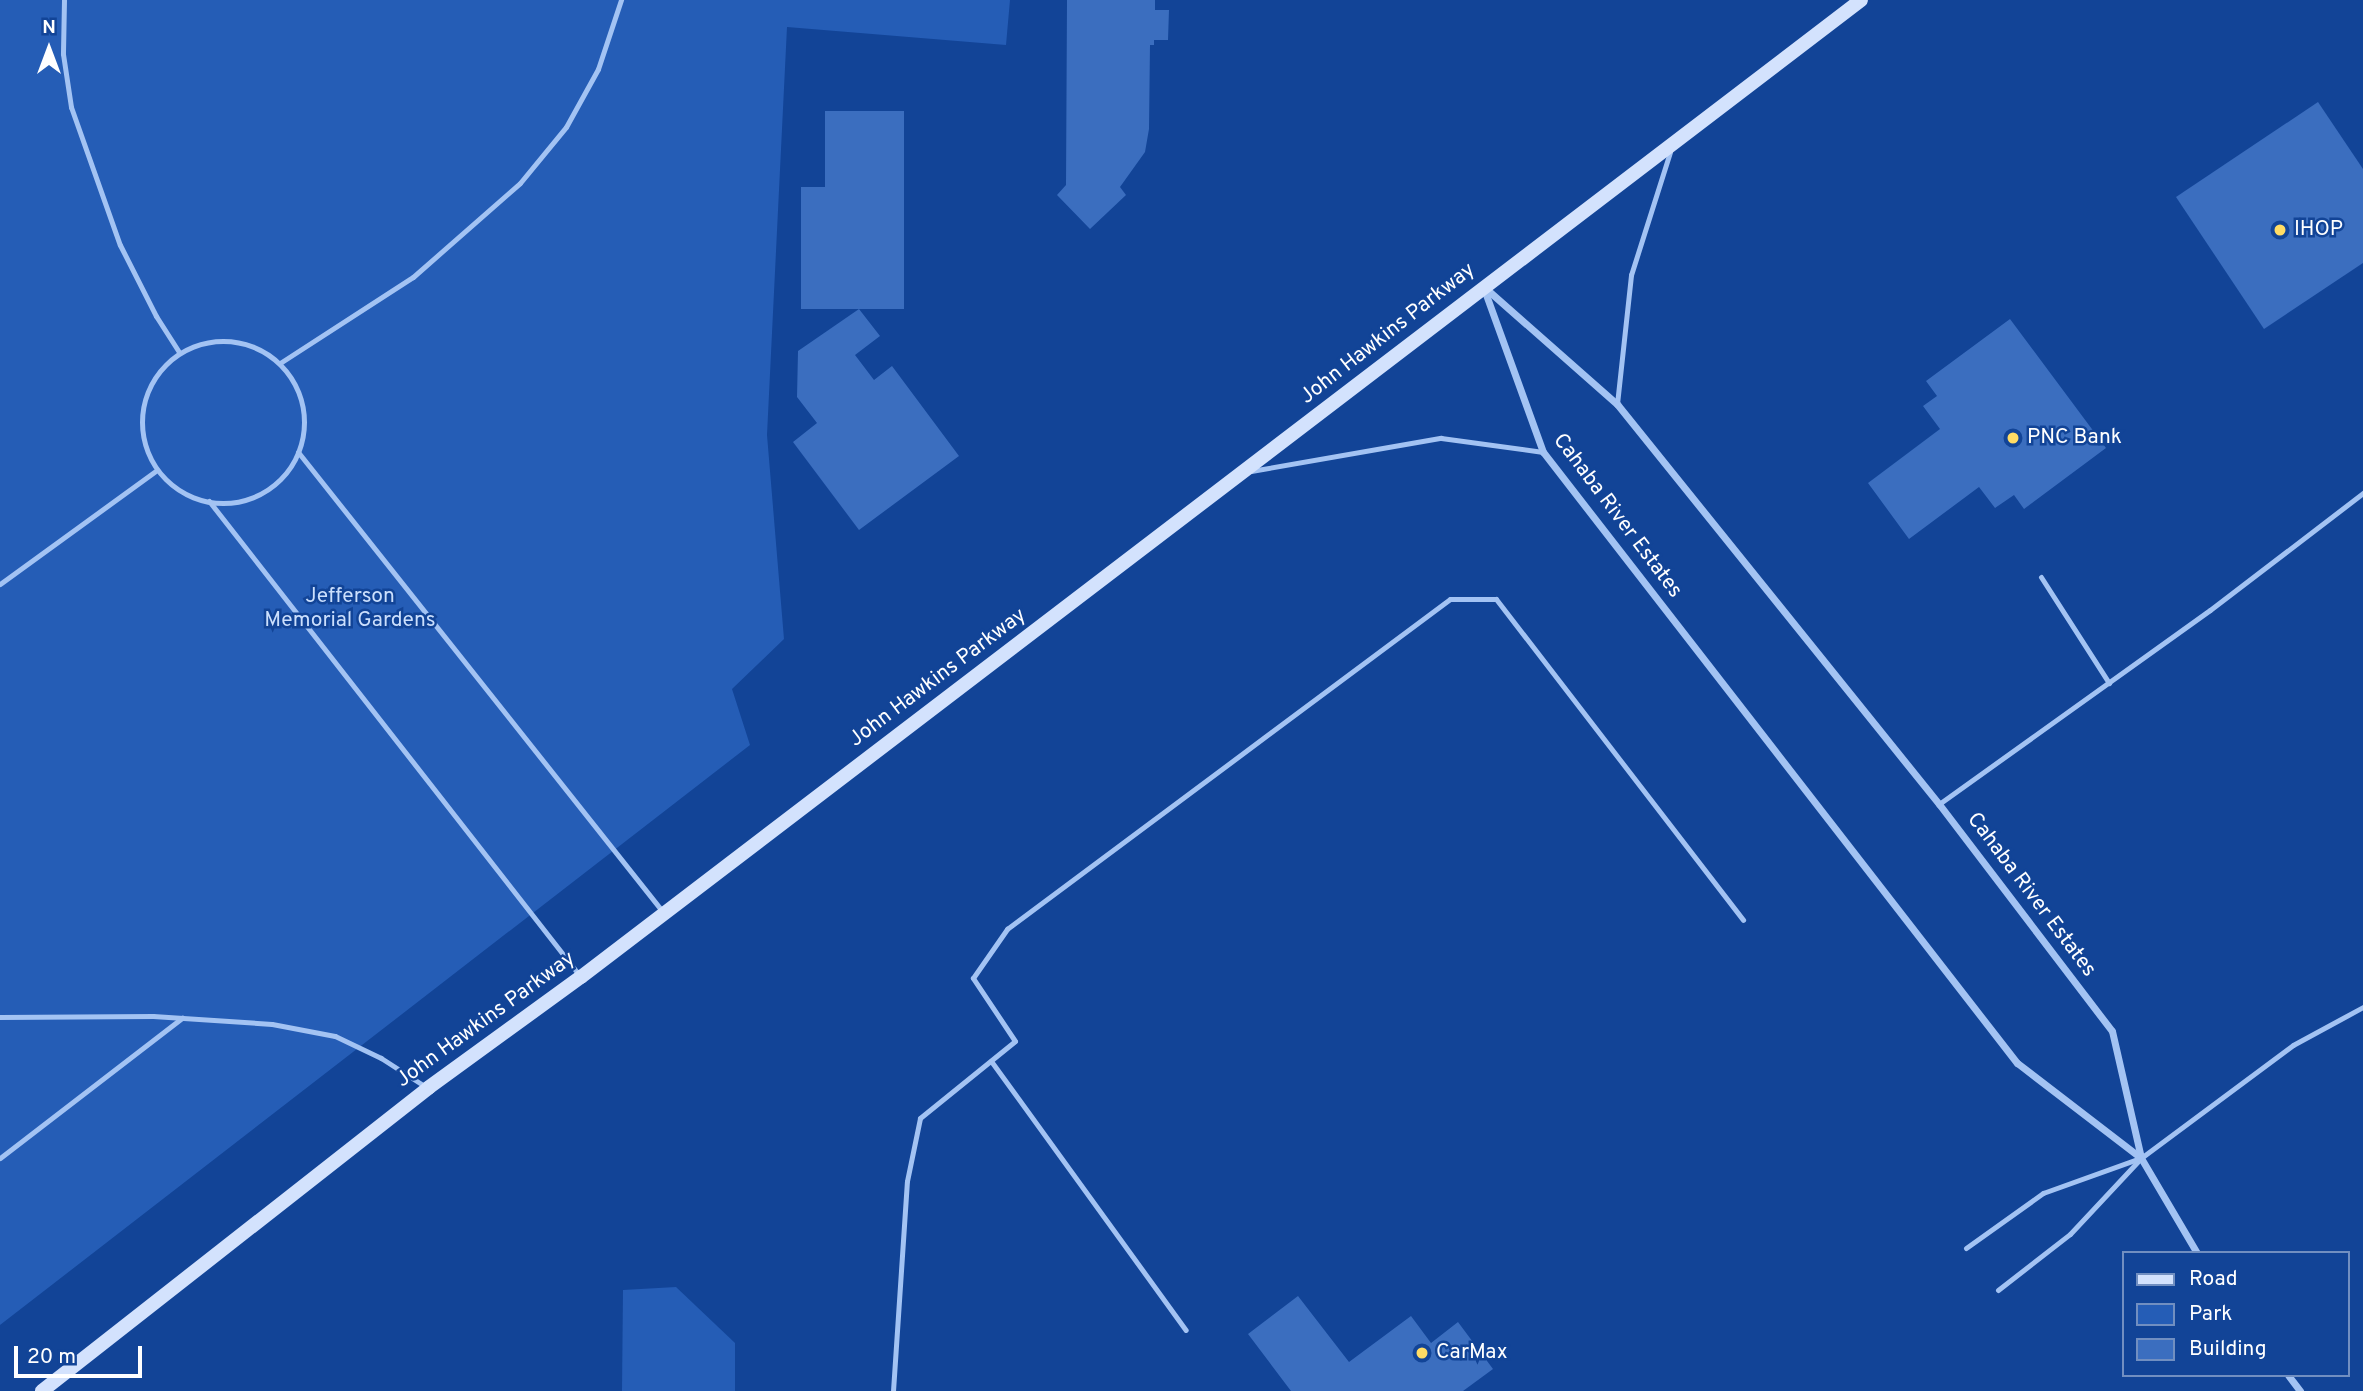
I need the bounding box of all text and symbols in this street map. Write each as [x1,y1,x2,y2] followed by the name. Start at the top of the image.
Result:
[14,14,84,84] north arrow
[42,16,56,40] text: N
[2294,217,2343,243] place label: IHOP
[2272,222,2288,238] marker: IHOP
[1296,258,1480,410] street label: John Hawkins Parkway
[2027,425,2122,451] place label: PNC Bank
[1547,429,1687,603] street label: Cahaba River Estates
[2005,430,2021,446] marker: PNC Bank
[264,584,436,634] park label: Jefferson Memorial Gardens
[845,603,1031,753] street label: John Hawkins Parkway
[1961,808,2101,982] street label: Cahaba River Estates
[392,947,580,1093] street label: John Hawkins Parkway
[2122,1251,2349,1377] legend
[2189,1266,2238,1293] text: Road
[2189,1301,2232,1328] text: Park
[18,1332,145,1376] scale bar
[2189,1336,2267,1363] text: Building
[1436,1340,1508,1366] place label: CarMax
[27,1344,76,1371] text: 20 m
[1414,1345,1430,1361] marker: CarMax

